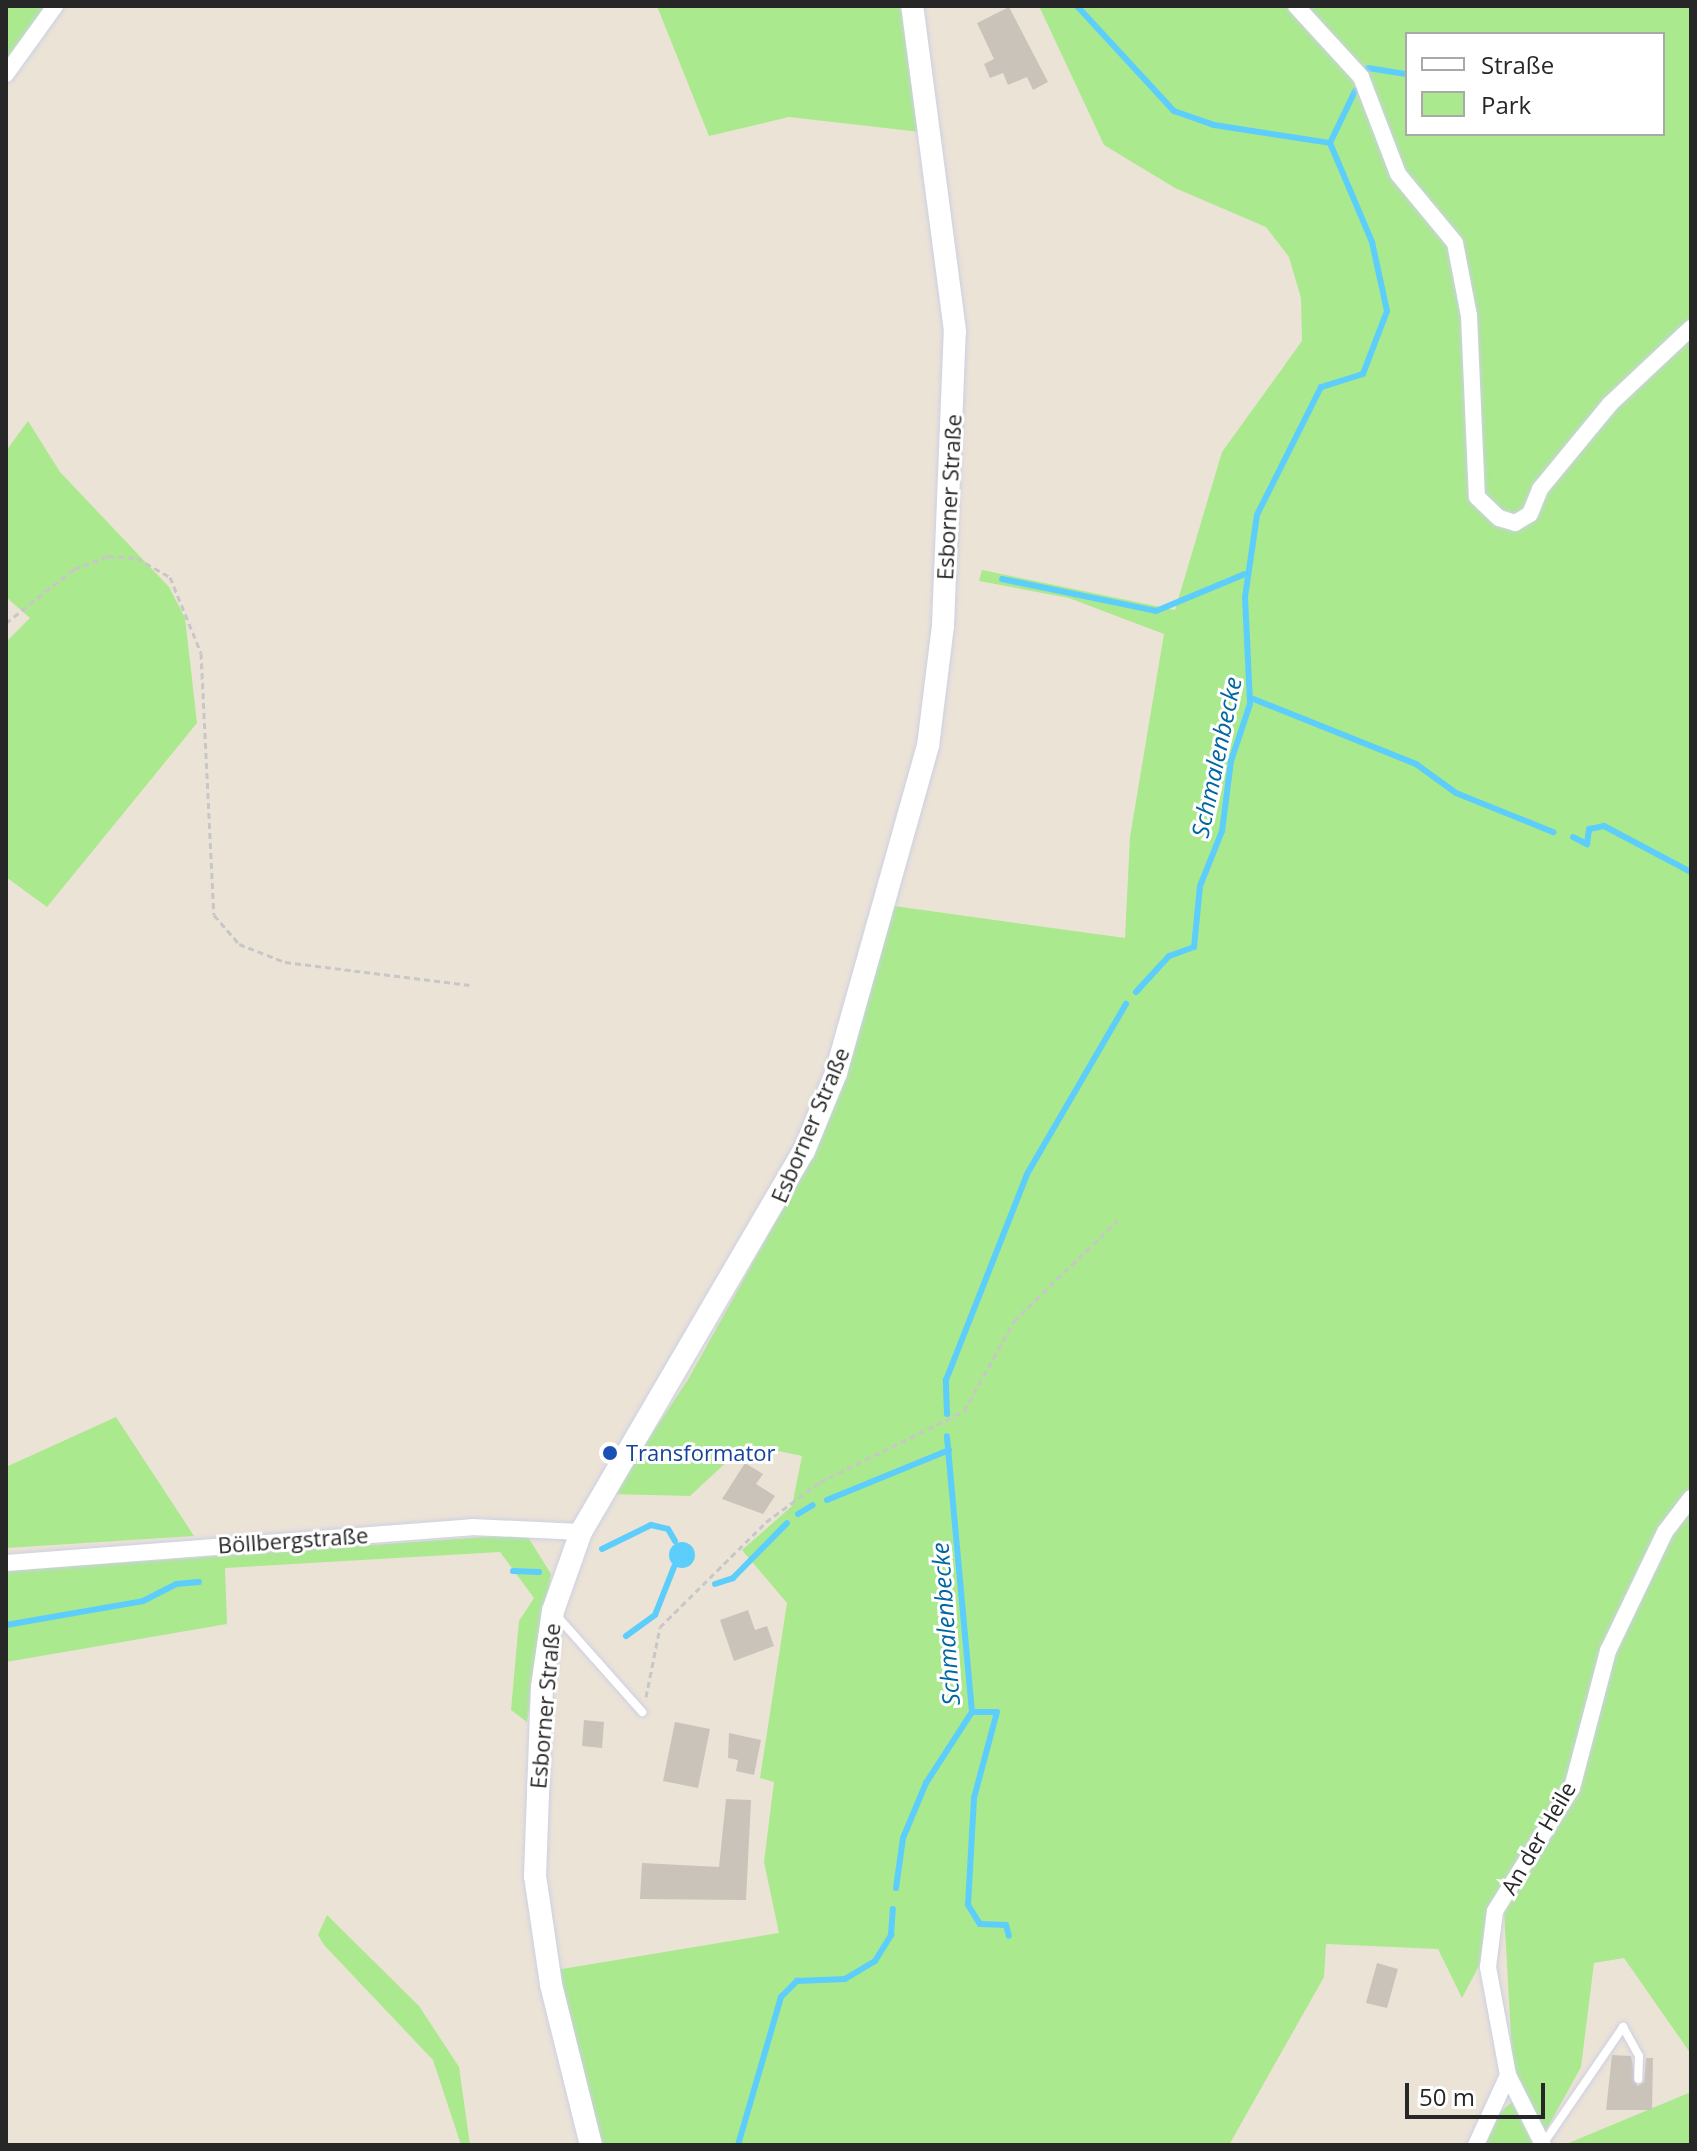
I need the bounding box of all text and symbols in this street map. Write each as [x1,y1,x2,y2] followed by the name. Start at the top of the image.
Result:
[1405,32,1665,136] legend
[1481,48,1554,81] text: Straße
[1481,88,1531,121] text: Park
[931,413,967,581] street label: Esborner Straße
[1185,674,1247,840] water label: Schmalenbecke
[765,1043,855,1207] street label: Esborner Straße
[626,1440,776,1466] place label: Transformator
[601,1444,619,1462] marker: Transformator
[217,1522,369,1558] street label: Böllbergstraße
[925,1541,965,1707] water label: Schmalenbecke
[525,1622,565,1790] street label: Esborner Straße
[1495,1777,1581,1899] street label: An der Heile
[1409,2067,1549,2117] scale bar
[1419,2080,1475,2113] text: 50 m

